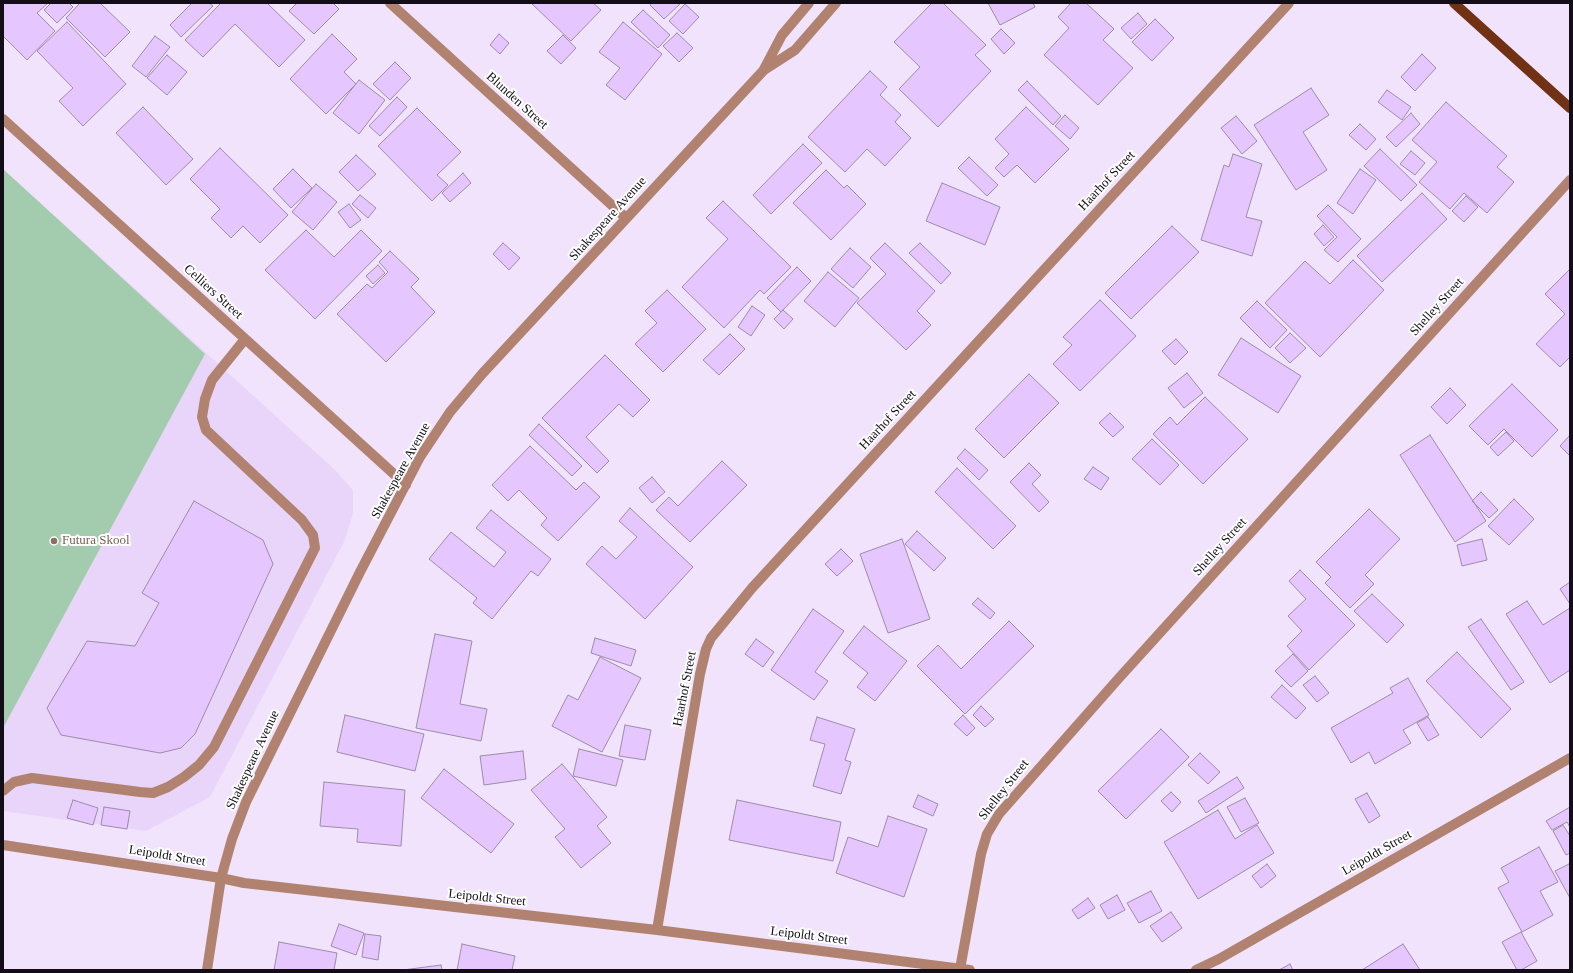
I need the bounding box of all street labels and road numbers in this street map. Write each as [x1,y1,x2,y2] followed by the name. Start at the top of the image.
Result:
[483,69,551,133] street label: Blunden Street
[1075,148,1139,214] street label: Haarhof Street
[566,174,650,264] street label: Shakespeare Avenue
[180,261,246,323] street label: Celliers Street
[1407,275,1467,339] street label: Shelley Street
[856,387,920,453] street label: Haarhof Street
[368,420,434,522] street label: Shakespeare Avenue
[1190,515,1250,579] street label: Shelley Street
[670,650,700,728] street label: Haarhof Street
[223,708,283,812] street label: Shakespeare Avenue
[976,757,1032,823] street label: Shelley Street
[1339,827,1415,879] street label: Leipoldt Street
[127,842,207,870] street label: Leipoldt Street
[448,886,526,910] street label: Leipoldt Street
[770,924,848,948] street label: Leipoldt Street

